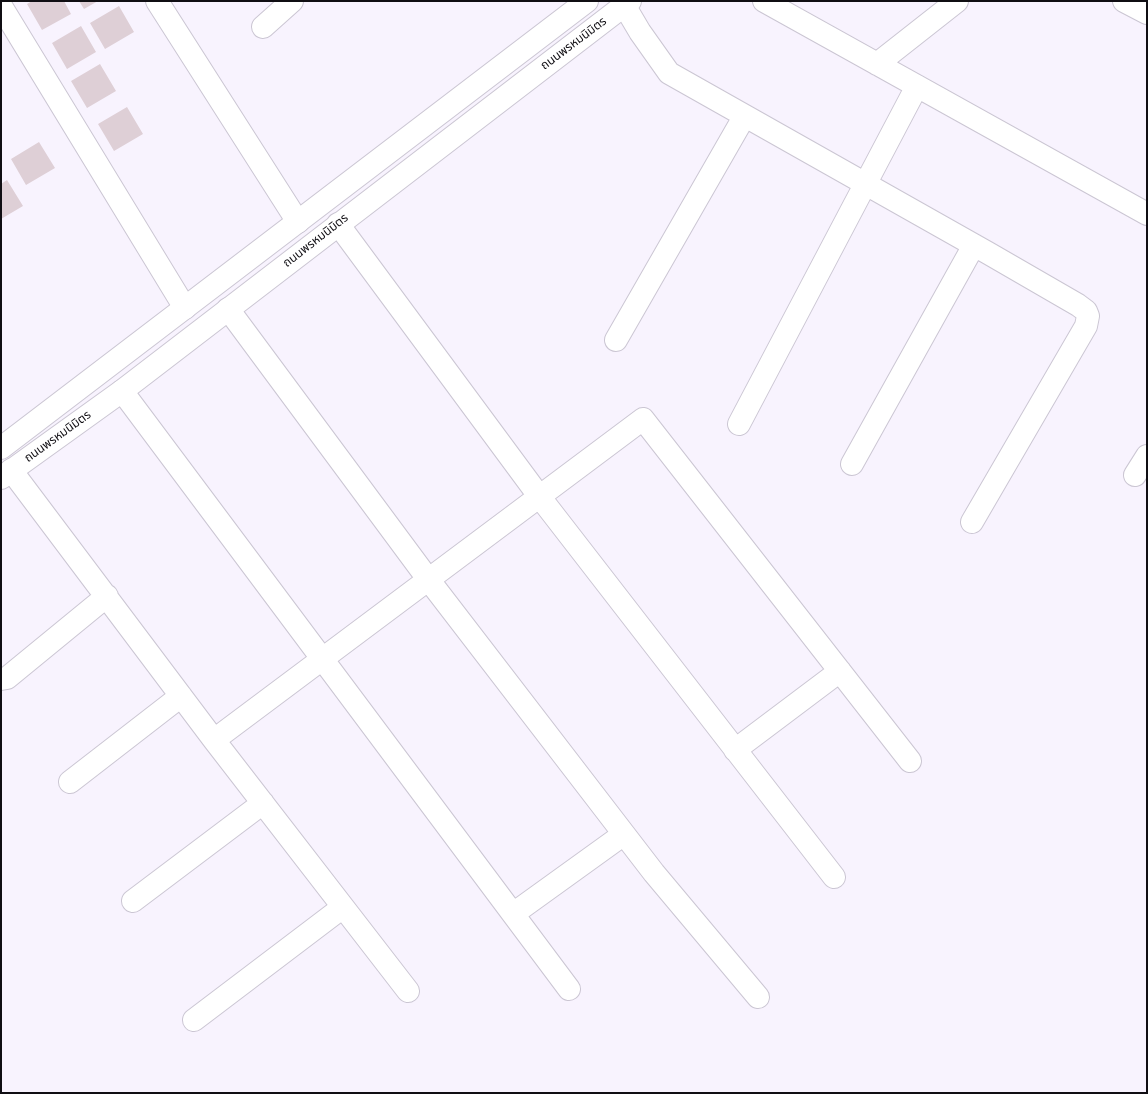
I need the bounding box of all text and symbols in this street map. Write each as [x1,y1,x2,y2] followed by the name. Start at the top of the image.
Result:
[538,15,610,73] street label: ถนนพรหมนิมิตร
[281,211,351,271] street label: ถนนพรหมนิมิตร
[22,408,94,466] street label: ถนนพรหมนิมิตร

